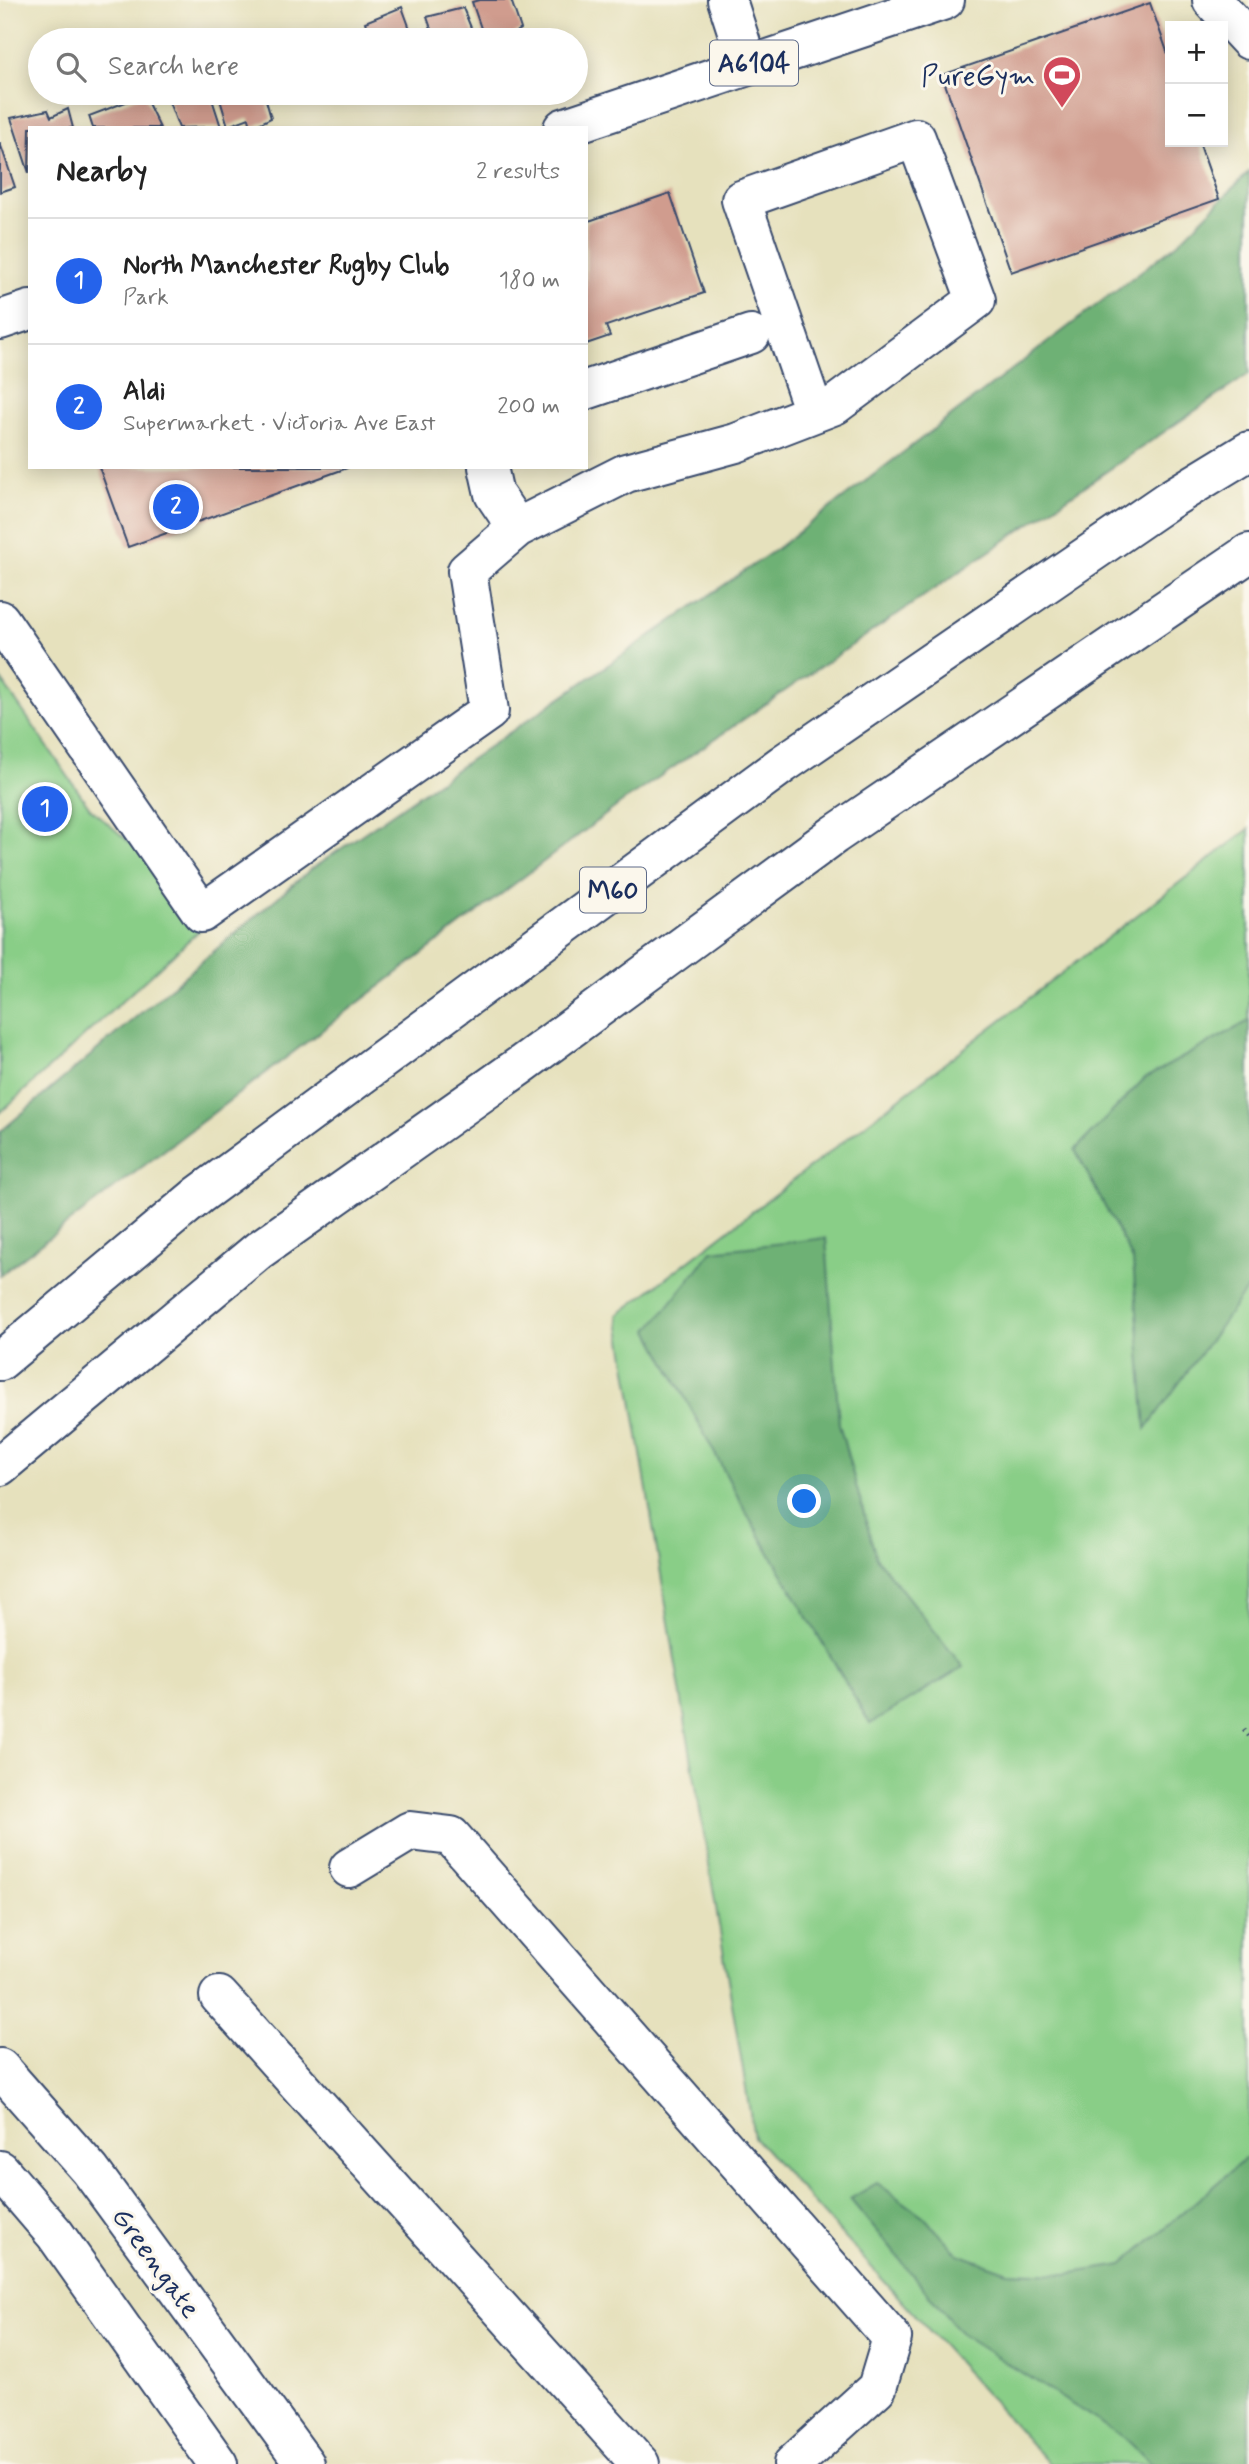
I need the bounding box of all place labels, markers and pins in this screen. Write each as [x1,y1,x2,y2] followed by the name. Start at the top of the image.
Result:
[1041,54,1083,109] sports icon: PureGym
[921,59,1035,96] place label: PureGym
[153,481,199,533] pin: 2
[22,783,68,835] pin: 1

